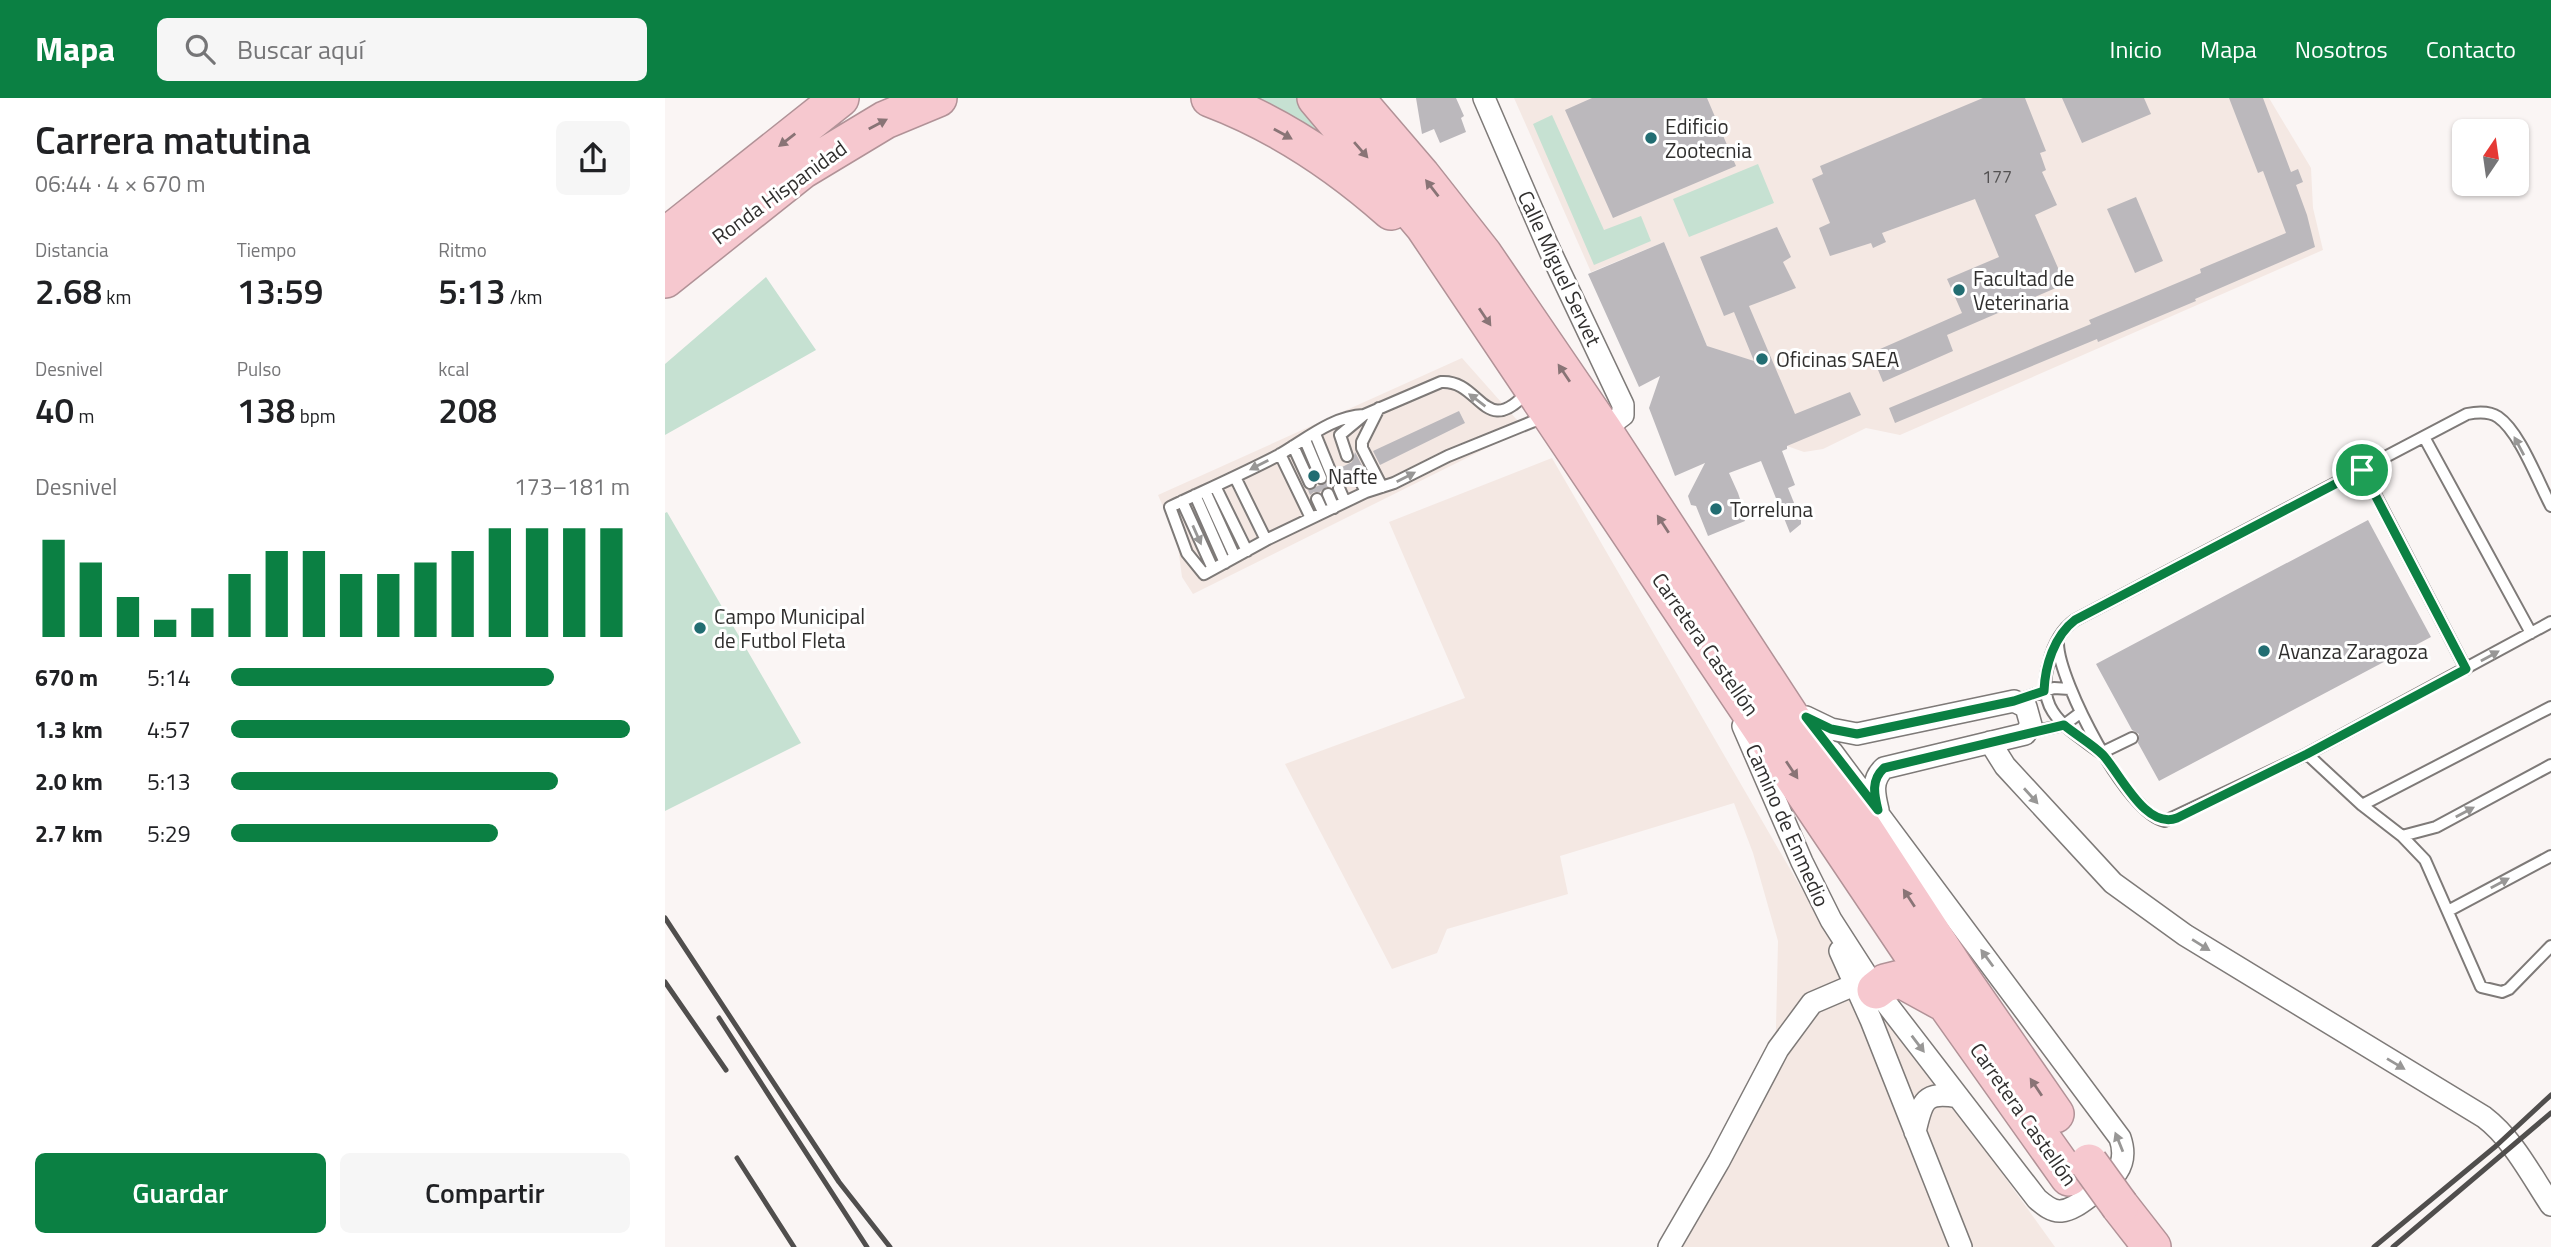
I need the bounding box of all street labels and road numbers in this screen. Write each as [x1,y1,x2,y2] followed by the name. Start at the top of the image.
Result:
[705,132,853,252] street label: Ronda Hispanidad
[1510,185,1610,352] street label: Calle Miguel Servet
[1644,566,1768,722] street label: Carretera Castellón
[1738,738,1838,912] street label: Camino de Enmedio
[1962,1036,2086,1192] street label: Carretera Castellón

